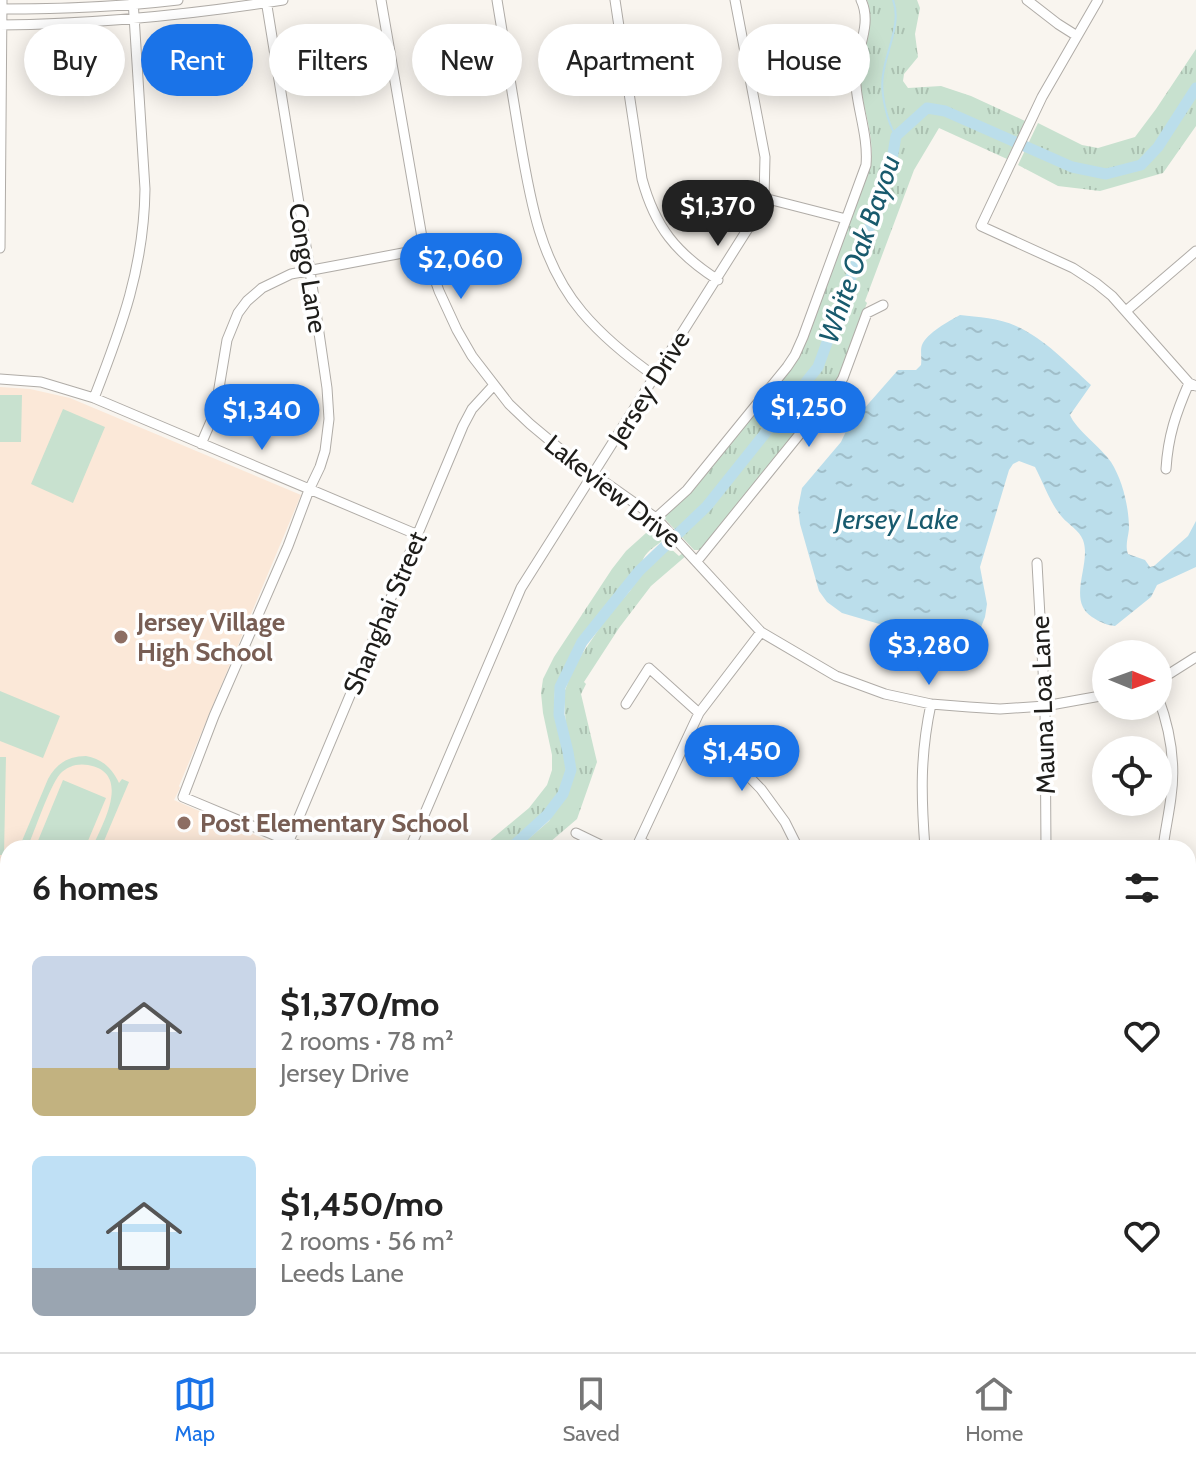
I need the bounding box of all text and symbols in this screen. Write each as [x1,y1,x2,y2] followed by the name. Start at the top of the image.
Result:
[24,24,125,96] chip: Buy
[141,24,253,96] chip: Rent
[269,24,396,96] chip: Filters
[412,24,522,96] chip: New
[538,24,722,96] chip: Apartment
[738,24,870,96] chip: House
[811,151,907,347] water label: White Oak Bayou
[653,180,783,248] pin: $1,370
[680,190,756,222] text: $1,370
[282,201,334,335] street label: Congo Lane
[396,233,526,301] pin: $2,060
[418,243,504,275] text: $2,060
[601,325,697,452] street label: Jersey Drive
[744,381,874,449] pin: $1,250
[197,384,327,452] pin: $1,340
[771,391,847,423] text: $1,250
[222,394,302,426] text: $1,340
[538,428,688,554] street label: Lakeview Drive
[832,502,959,536] water label: Jersey Lake
[336,527,434,699] street label: Shanghai Street
[136,606,285,668] place label: Jersey Village High School
[1024,615,1062,795] street label: Mauna Loa Lane
[864,619,994,687] pin: $3,280
[112,628,130,646] marker: Jersey Village High School
[888,629,970,661] text: $3,280
[1092,640,1172,720] north arrow
[1092,640,1172,816] map controls
[677,725,807,793] pin: $1,450
[702,735,782,767] text: $1,450
[1092,736,1172,816] button: locate
[200,807,469,839] place label: Post Elementary School
[175,814,193,832] marker: Post Elementary School
[1120,866,1164,910] icon: filters
[32,867,158,909] text: 6 homes
[280,983,439,1025] text: $1,370/mo
[96,988,192,1084] icon: home
[1120,1014,1164,1058] icon: heart
[280,1025,454,1057] text: 2 rooms · 78 m²
[280,1057,409,1089] text: Jersey Drive
[280,1183,443,1225] text: $1,450/mo
[96,1188,192,1284] icon: home
[1120,1214,1164,1258] icon: heart
[280,1225,454,1257] text: 2 rooms · 56 m²
[280,1257,404,1289] text: Leeds Lane
[173,1372,217,1447] tab: Map
[562,1372,620,1447] tab: Saved
[965,1372,1023,1447] tab: Home

